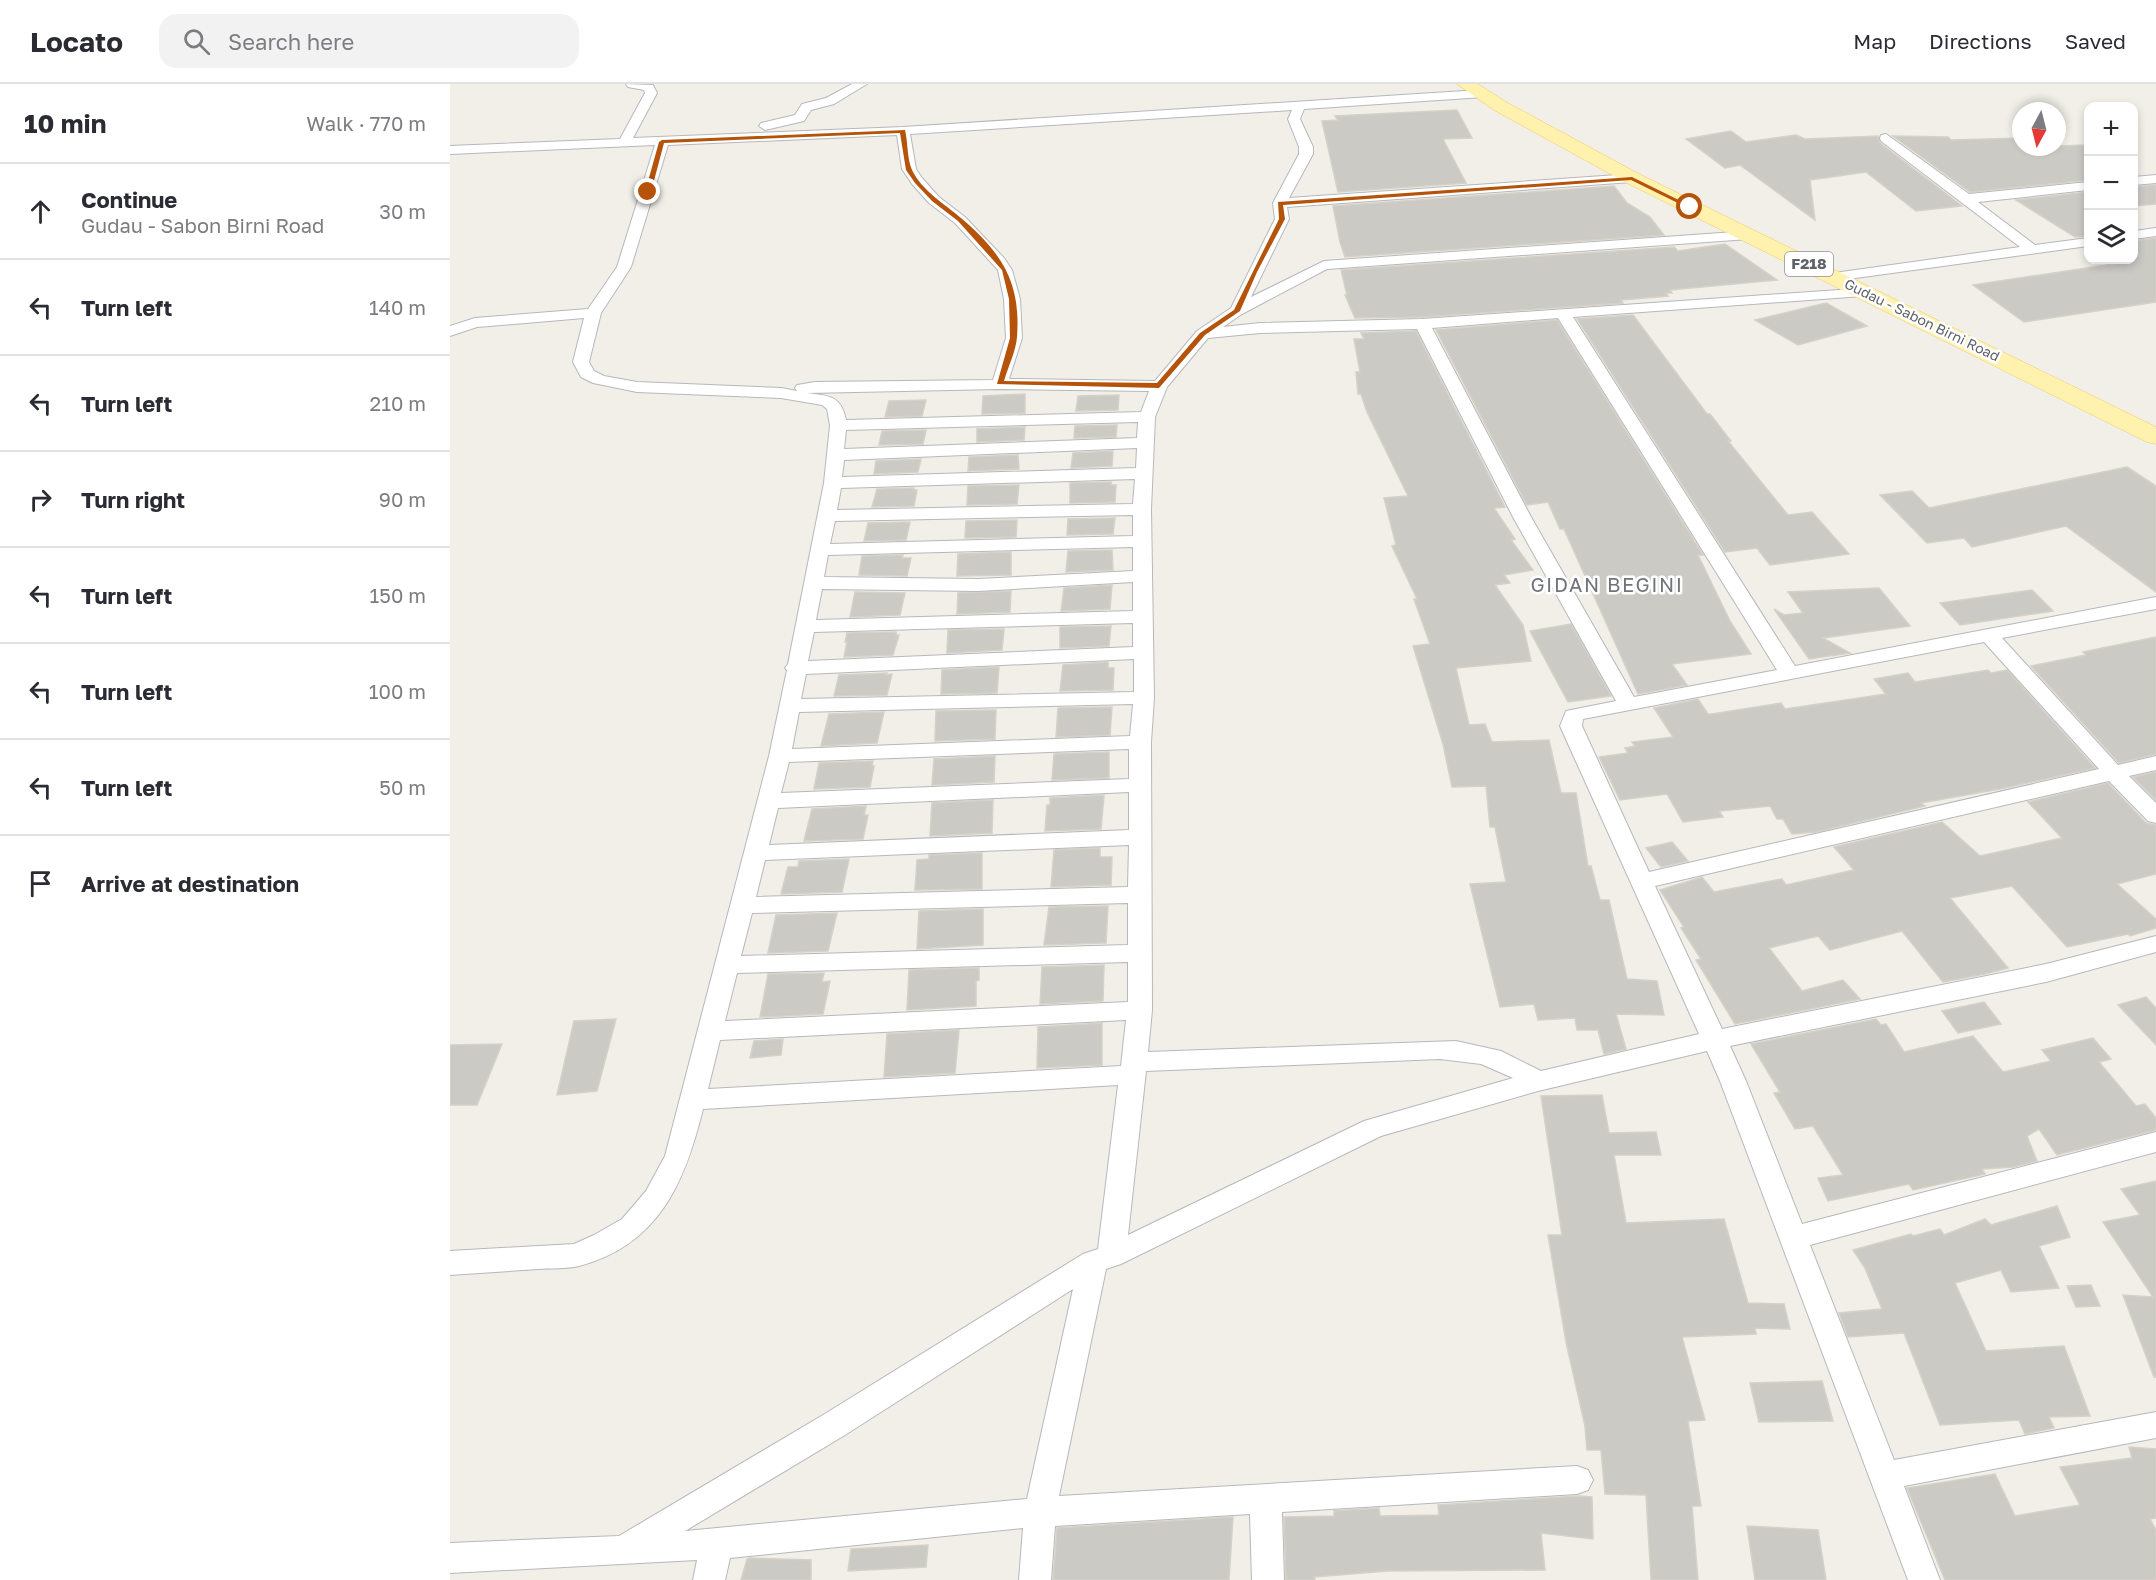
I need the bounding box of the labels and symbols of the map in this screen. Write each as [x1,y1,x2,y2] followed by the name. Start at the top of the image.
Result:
[2012,102,2066,156] north arrow
[634,178,660,204] route end
[1676,193,1702,219] route start
[1785,252,1833,276] road number: F218
[1842,275,2003,365] street label: Gudau - Sabon Birni Road
[1531,572,1683,596] district label: GIDAN BEGINI

